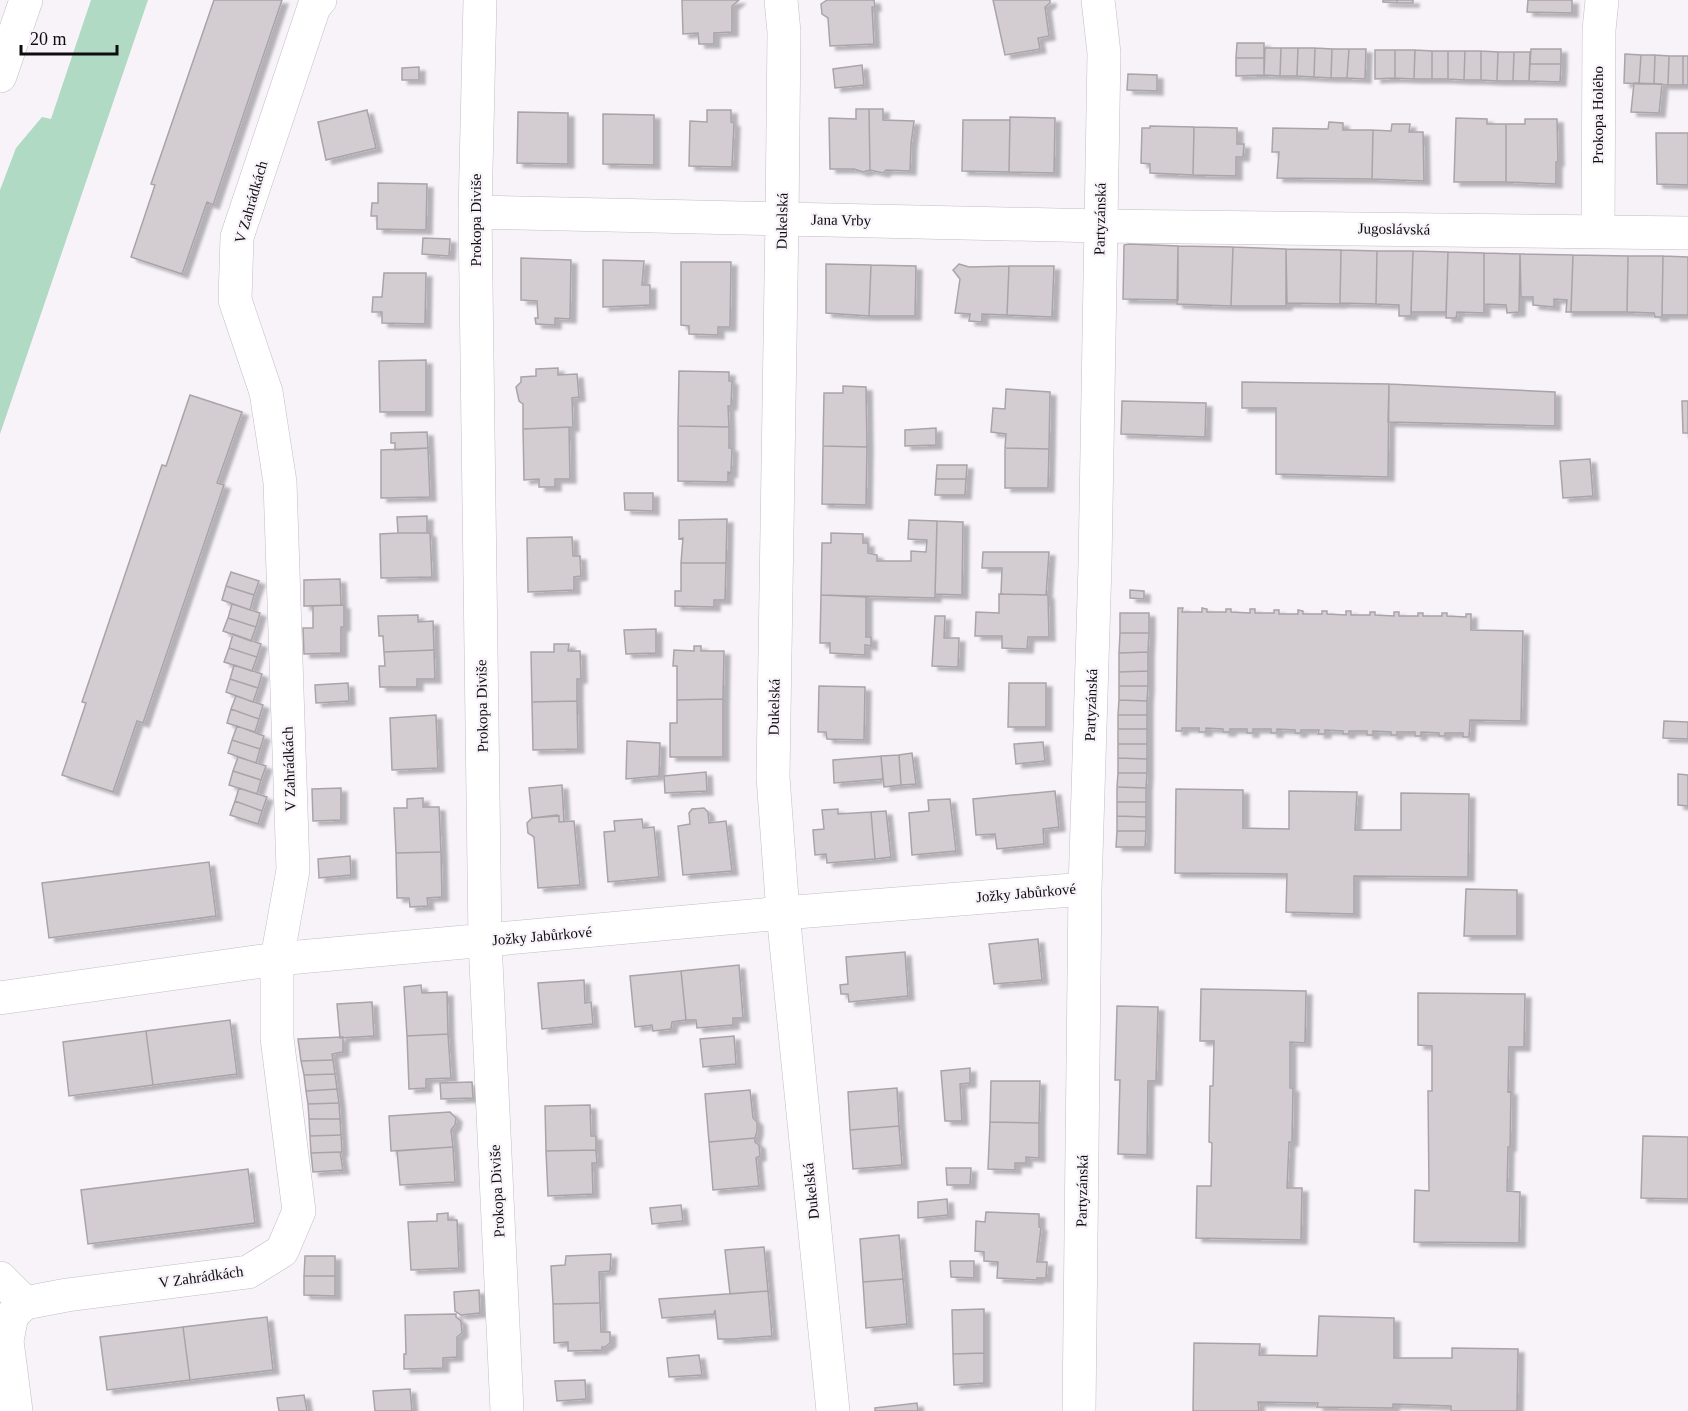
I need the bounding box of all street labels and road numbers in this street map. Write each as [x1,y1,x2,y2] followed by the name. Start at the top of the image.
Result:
[1590,66,1606,164] street label: Prokopa Holého
[232,158,271,245] street label: V Zahrádkách
[468,173,484,266] street label: Prokopa Diviše
[1091,182,1109,255] street label: Partyzánská
[774,192,790,249] street label: Dukelská
[811,211,872,229] street label: Jana Vrby
[1358,220,1431,238] street label: Jugoslávská
[473,659,491,753] street label: Prokopa Diviše
[1082,668,1100,741] street label: Partyzánská
[766,678,782,735] street label: Dukelská
[280,726,298,812] street label: V Zahrádkách
[975,881,1077,905] street label: Jožky Jabůrkové
[491,924,593,948] street label: Jožky Jabůrkové
[487,1144,507,1238] street label: Prokopa Diviše
[1073,1154,1091,1227] street label: Partyzánská
[800,1162,822,1220] street label: Dukelská
[158,1263,245,1291] street label: V Zahrádkách

